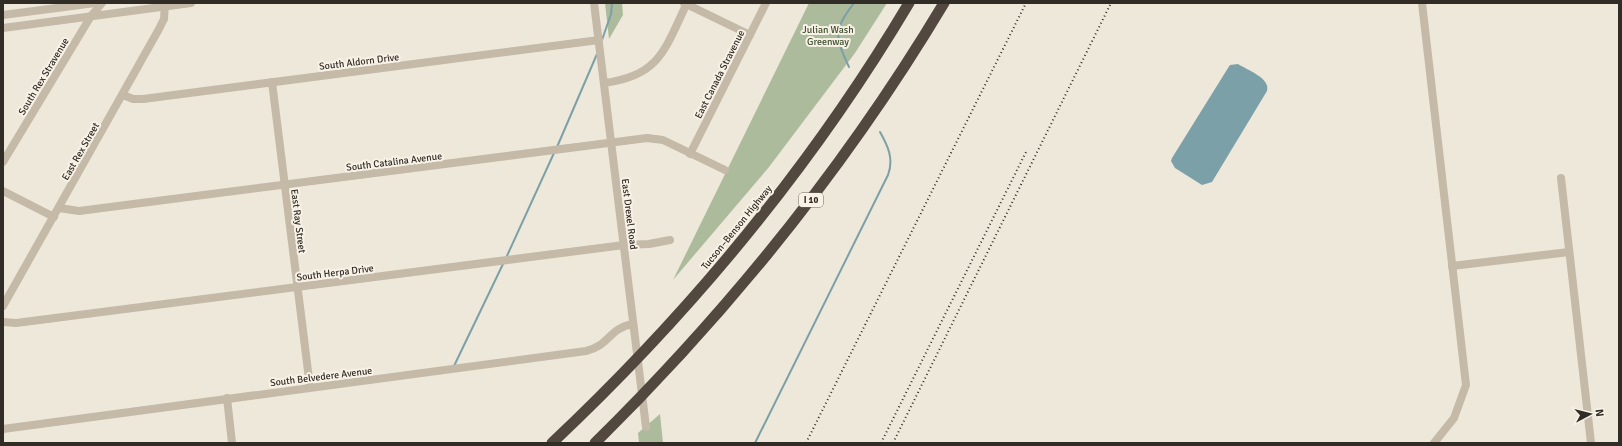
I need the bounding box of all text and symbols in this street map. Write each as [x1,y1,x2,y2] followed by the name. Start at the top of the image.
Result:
[802,24,854,48] park label: Julian Wash Greenway
[692,28,747,121] street label: East Canada Stravenue
[16,36,72,117] street label: South Rex Stravenue
[318,51,400,73] street label: South Aldorn Drive
[60,120,102,182] street label: East Rex Street
[346,150,443,174] street label: South Catalina Avenue
[619,178,639,250] street label: East Drexel Road
[699,183,775,272] street label: Tucson–Benson Highway
[288,188,308,254] street label: East Ray Street
[799,193,823,207] road number: I 10
[296,262,374,284] street label: South Herpa Drive
[269,365,373,389] street label: South Belvedere Avenue
[1570,394,1610,434] north arrow
[1593,408,1606,417] text: N

